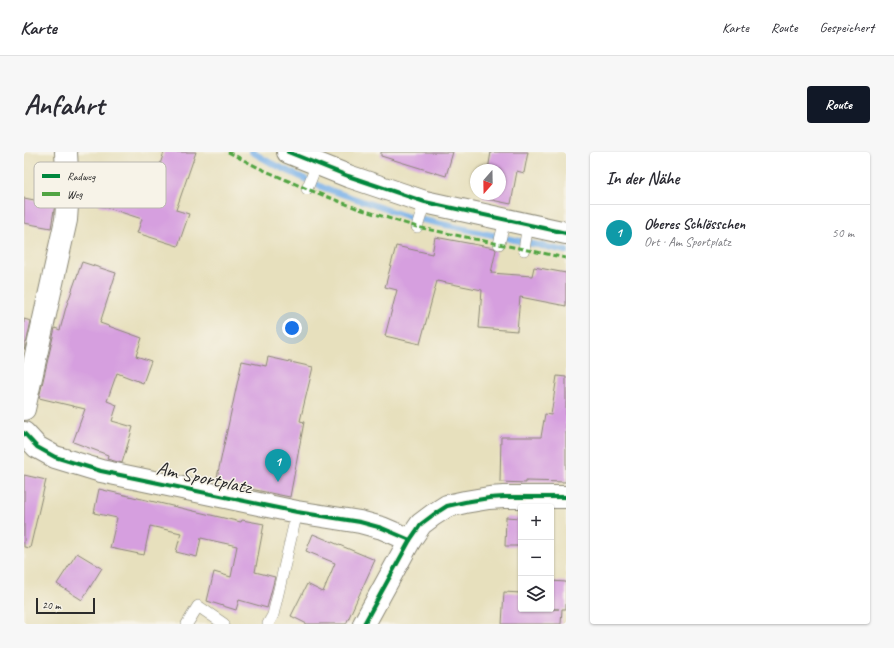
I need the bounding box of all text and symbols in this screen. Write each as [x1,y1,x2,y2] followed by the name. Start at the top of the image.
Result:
[20,16,57,40] text: Karte
[722,19,749,36] text: Karte
[771,19,797,36] text: Route
[819,19,874,36] text: Gespeichert
[807,86,870,123] button: Route
[24,87,104,122] text: Anfahrt
[34,162,166,208] legend
[470,164,506,200] north arrow
[606,168,679,189] text: In der Nähe
[67,169,96,183] text: Radweg
[67,187,84,201] text: Weg
[644,215,745,234] text: Oberes Schlösschen
[616,225,622,241] text: 1
[832,225,854,241] text: 50 m
[644,234,731,250] text: Ort · Am Sportplatz
[282,318,302,338] your location
[265,449,291,482] pin: 1
[154,455,255,500] street label: Am Sportplatz
[518,504,554,612] map controls
[518,504,554,540] button: +
[518,540,554,576] button: −
[518,576,554,612] button: layers
[36,596,95,615] scale bar
[42,598,61,612] text: 20 m

